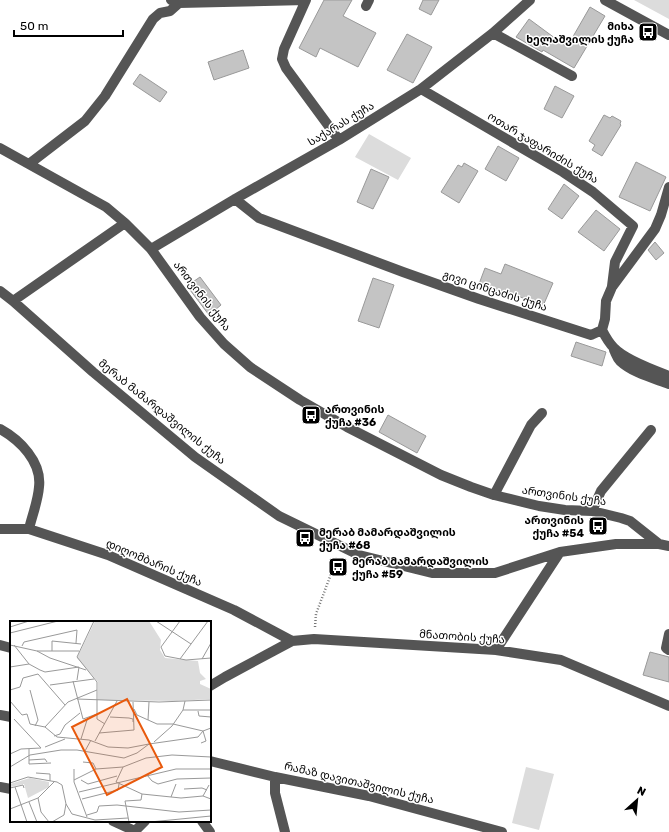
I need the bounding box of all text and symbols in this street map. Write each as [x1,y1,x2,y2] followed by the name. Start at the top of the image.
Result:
[14,12,123,38] scale bar
[20,19,48,33] text: 50 m
[526,20,634,46] place label: მიხა ხელაშვილის ქუჩა
[637,21,659,43] bus stop icon: მიხა ხელაშვილის ქუჩა
[306,99,376,149] street label: საქარას ქუჩა
[485,110,601,186] street label: ოთარ ჯაფარიძის ქუჩა
[171,258,233,334] street label: ართვინის ქუჩა
[441,268,549,314] street label: გივი ცინცაძის ქუჩა
[96,357,228,467] street label: მერაბ მამარდაშვილის ქუჩა
[325,403,384,429] place label: ართვინის ქუჩა #36
[300,404,322,426] bus stop icon: ართვინის ქუჩა #36
[521,484,607,508] street label: ართვინის ქუჩა
[525,514,584,540] place label: ართვინის ქუჩა #54
[587,515,609,537] bus stop icon: ართვინის ქუჩა #54
[319,526,456,552] place label: მერაბ მამარდაშვილის ქუჩა #68
[294,527,316,549] bus stop icon: მერაბ მამარდაშვილის ქუჩა #68
[104,537,204,589] street label: დიღომბარის ქუჩა
[352,555,489,581] place label: მერაბ მამარდაშვილის ქუჩა #59
[327,556,349,578] bus stop icon: მერაბ მამარდაშვილის ქუჩა #59
[10,621,211,822] inset map
[419,628,505,646] street label: მნათობის ქუჩა
[283,759,435,807] street label: რამაზ დავითაშვილის ქუჩა
[617,780,657,820] north arrow
[635,784,648,799] text: N

